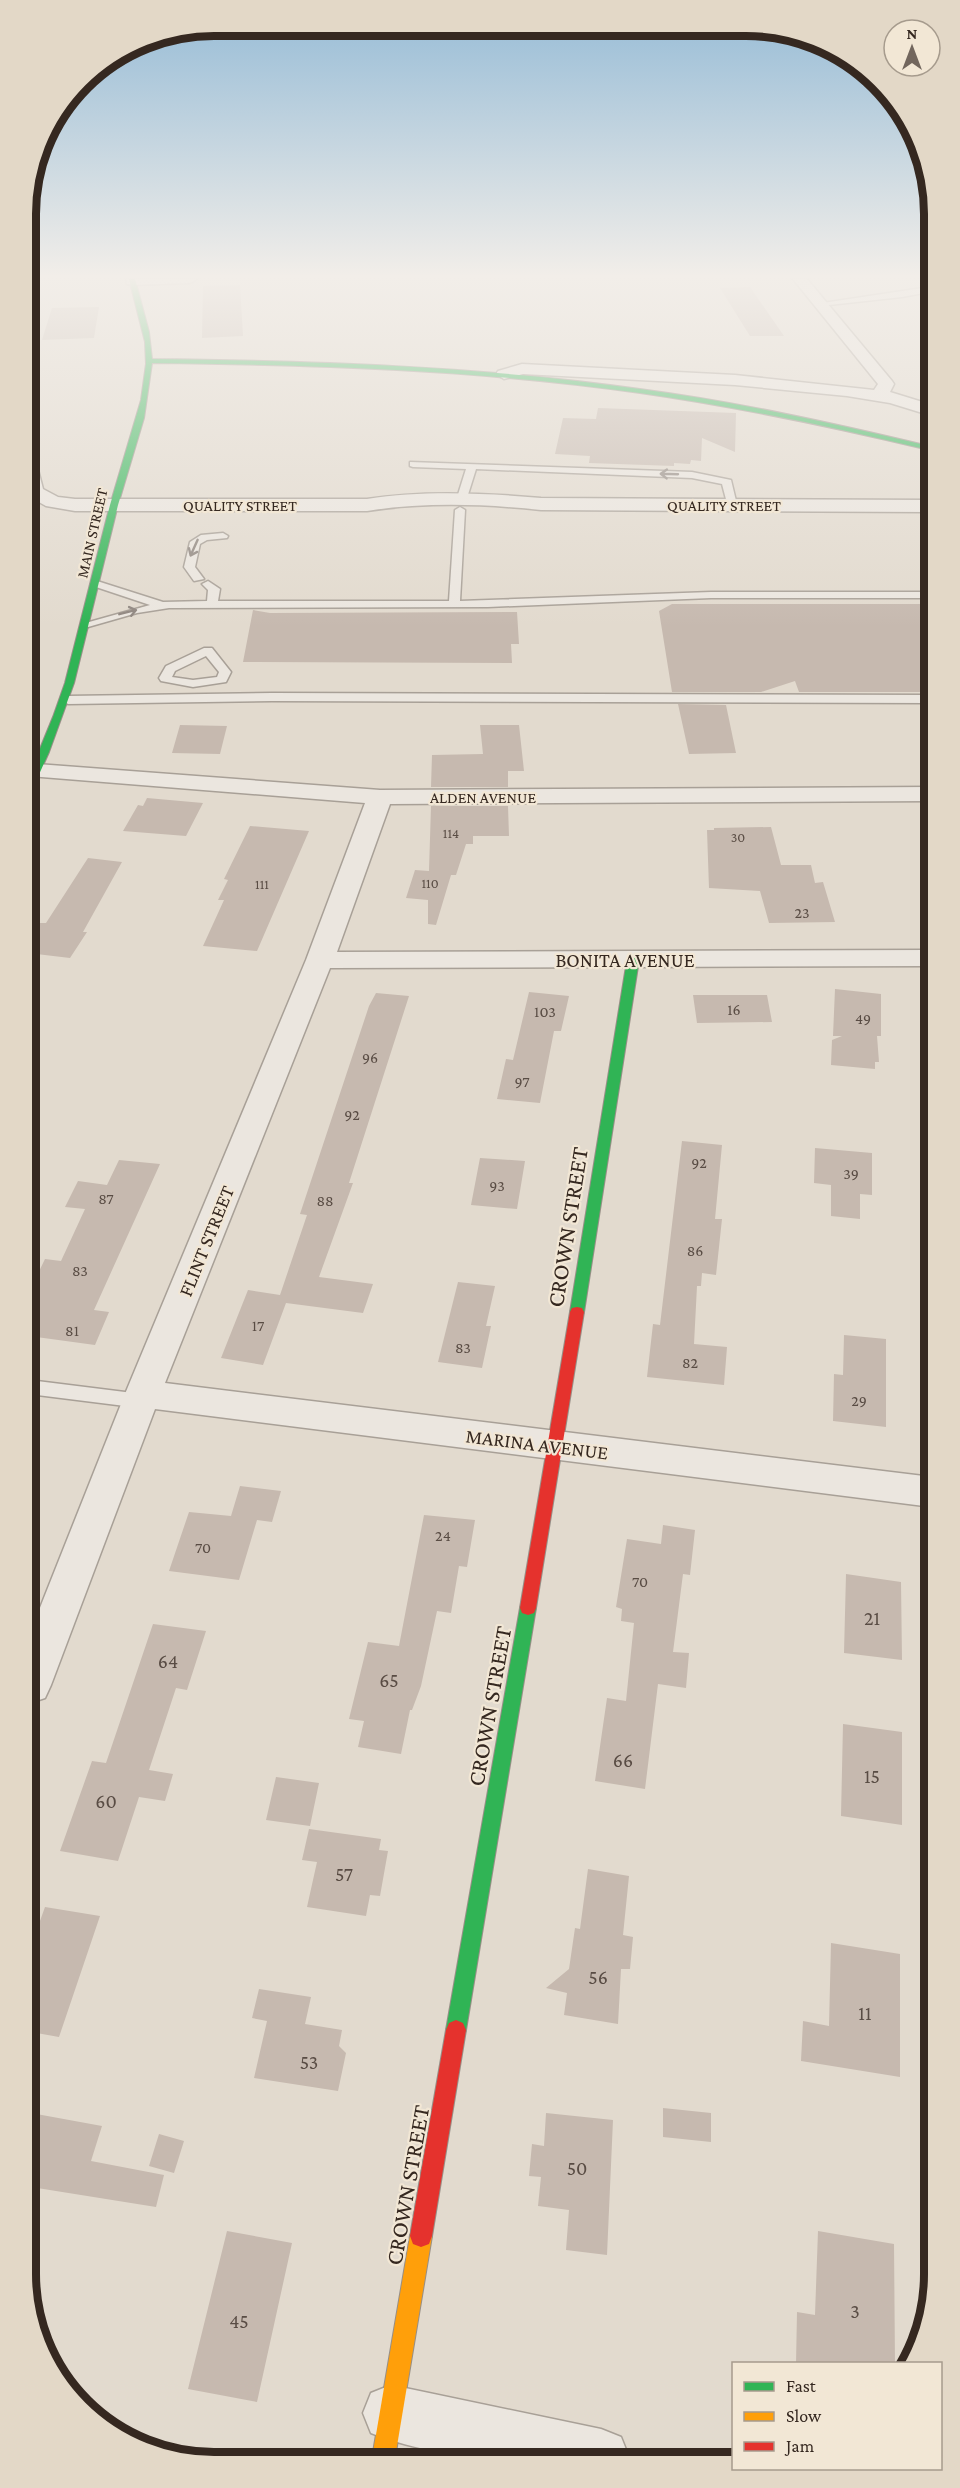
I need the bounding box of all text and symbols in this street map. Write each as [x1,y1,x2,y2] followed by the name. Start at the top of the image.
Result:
[882,18,942,78] north arrow
[907,25,918,42] text: N
[660,468,680,480] one-way arrow
[73,486,111,580] street label: MAIN STREET
[183,497,297,514] street label: QUALITY STREET
[667,497,781,514] street label: QUALITY STREET
[188,539,199,557] one-way arrow
[118,606,137,618] one-way arrow
[430,789,536,806] street label: ALDEN AVENUE
[443,825,459,841] house number: 114
[731,829,745,845] house number: 30
[421,875,439,891] house number: 110
[255,876,269,892] house number: 111
[794,904,810,921] house number: 23
[555,949,695,971] street label: BONITA AVENUE
[727,1001,741,1018] house number: 16
[534,1003,556,1020] house number: 103
[855,1010,871,1027] house number: 49
[362,1049,378,1066] house number: 96
[514,1073,530,1090] house number: 97
[344,1106,360,1123] house number: 92
[541,1145,593,1309] street label: CROWN STREET
[691,1154,707,1171] house number: 92
[843,1165,859,1182] house number: 39
[489,1177,505,1194] house number: 93
[174,1182,238,1300] street label: FLINT STREET
[98,1190,114,1207] house number: 87
[316,1192,334,1209] house number: 88
[687,1242,703,1259] house number: 86
[72,1262,88,1279] house number: 83
[252,1317,265,1334] house number: 17
[65,1322,79,1339] house number: 81
[455,1339,471,1356] house number: 83
[682,1354,698,1371] house number: 82
[851,1392,867,1409] house number: 29
[464,1424,610,1464] street label: MARINA AVENUE
[435,1527,451,1544] house number: 24
[195,1539,211,1556] house number: 70
[632,1573,648,1590] house number: 70
[864,1607,880,1629] house number: 21
[462,1624,516,1788] street label: CROWN STREET
[158,1650,178,1672] house number: 64
[379,1669,399,1691] house number: 65
[613,1749,633,1771] house number: 66
[864,1765,880,1787] house number: 15
[95,1790,117,1812] house number: 60
[335,1863,353,1885] house number: 57
[588,1966,608,1988] house number: 56
[858,2002,872,2024] house number: 11
[300,2051,318,2073] house number: 53
[380,2103,434,2267] street label: CROWN STREET
[567,2157,587,2179] house number: 50
[850,2300,860,2322] house number: 3
[229,2310,249,2332] house number: 45
[732,2362,942,2470] legend
[786,2376,817,2396] text: Fast
[786,2406,822,2426] text: Slow
[784,2436,815,2456] text: Jam

